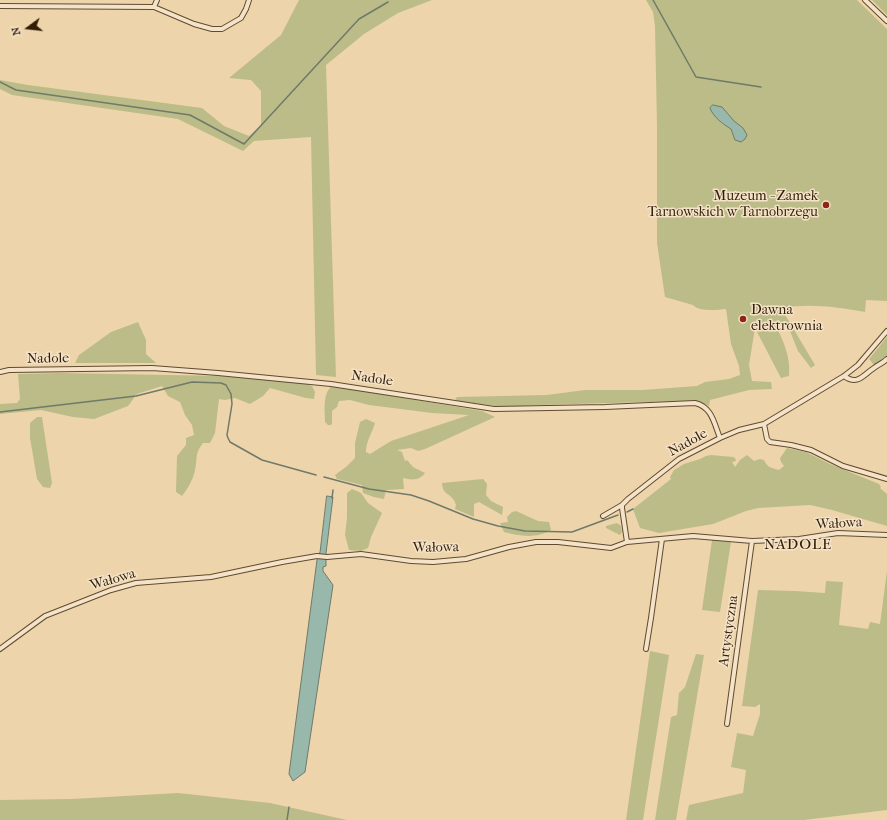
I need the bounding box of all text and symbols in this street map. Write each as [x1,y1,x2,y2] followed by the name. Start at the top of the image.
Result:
[8,8,48,48] north arrow
[9,26,23,37] text: N
[647,189,818,222] place label: Muzeum - Zamek Tarnowskich w Tarnobrzegu
[821,200,831,210] marker: Muzeum - Zamek Tarnowskich w Tarnobrzegu
[751,303,823,336] place label: Dawna elektrownia
[738,314,748,324] marker: Dawna elektrownia
[27,350,69,368] street label: Nadole
[350,368,394,390] street label: Nadole
[666,425,710,461] street label: Nadole
[815,514,863,534] street label: Wałowa
[764,536,832,554] district label: NADOLE
[413,539,459,557] street label: Wałowa
[88,566,138,594] street label: Wałowa
[716,594,742,668] street label: Artystyczna

